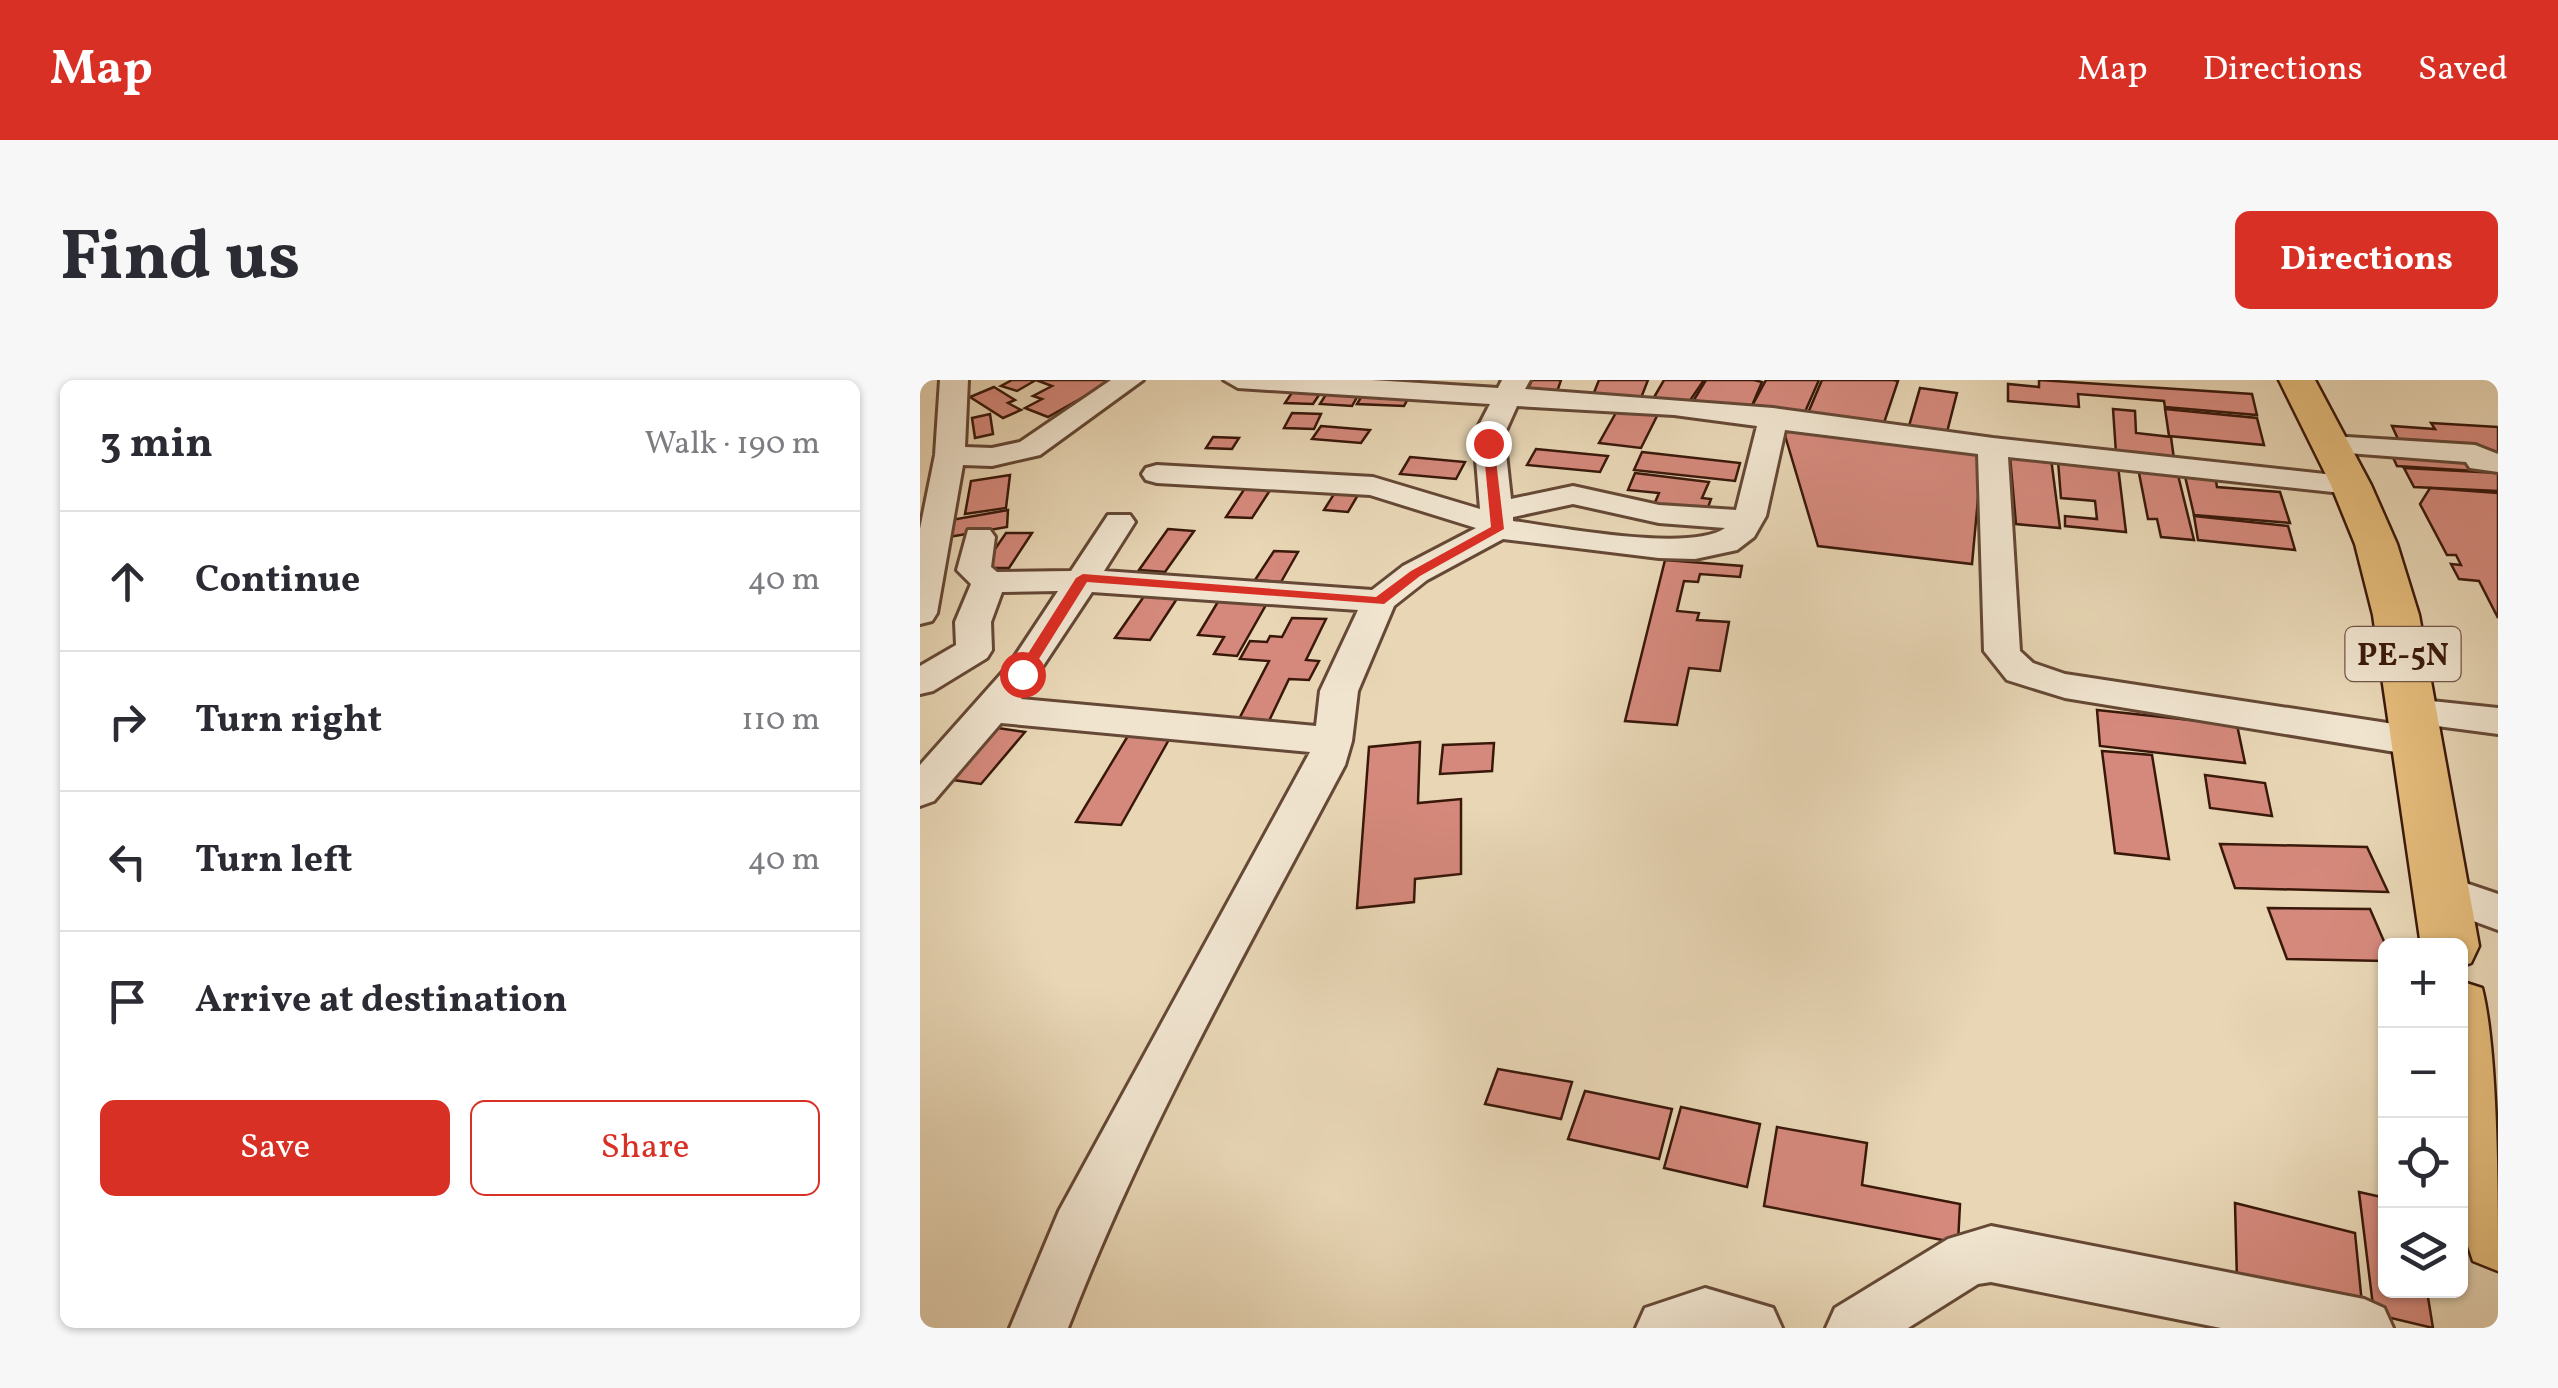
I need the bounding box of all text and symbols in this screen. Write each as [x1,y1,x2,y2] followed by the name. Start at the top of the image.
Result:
[50,37,153,104] text: Map
[2077,46,2148,94] text: Map
[2203,46,2363,94] text: Directions
[2418,46,2508,94] text: Saved
[60,211,300,309] text: Find us
[2235,211,2498,309] button: Directions
[100,416,213,475] text: 3 min
[1466,421,1512,467] route end
[645,423,820,467] text: Walk · 190 m
[100,554,155,609] icon: ahead
[195,555,360,608] text: Continue
[748,559,820,603] text: 40 m
[2346,627,2460,681] road number: PE-5N
[1000,652,1046,698] route start
[100,694,155,749] icon: right
[195,695,382,748] text: Turn right
[741,699,820,743] text: 110 m
[100,834,155,889] icon: left
[195,835,352,888] text: Turn left
[748,839,820,883] text: 40 m
[2378,938,2468,1298] map controls
[2378,938,2468,1028] button: +
[100,974,155,1029] icon: arrive
[195,975,568,1028] text: Arrive at destination
[2378,1028,2468,1118] button: −
[100,1100,450,1196] button: Save
[470,1100,820,1196] button: Share
[2378,1118,2468,1208] button: locate
[2378,1208,2468,1298] button: layers

